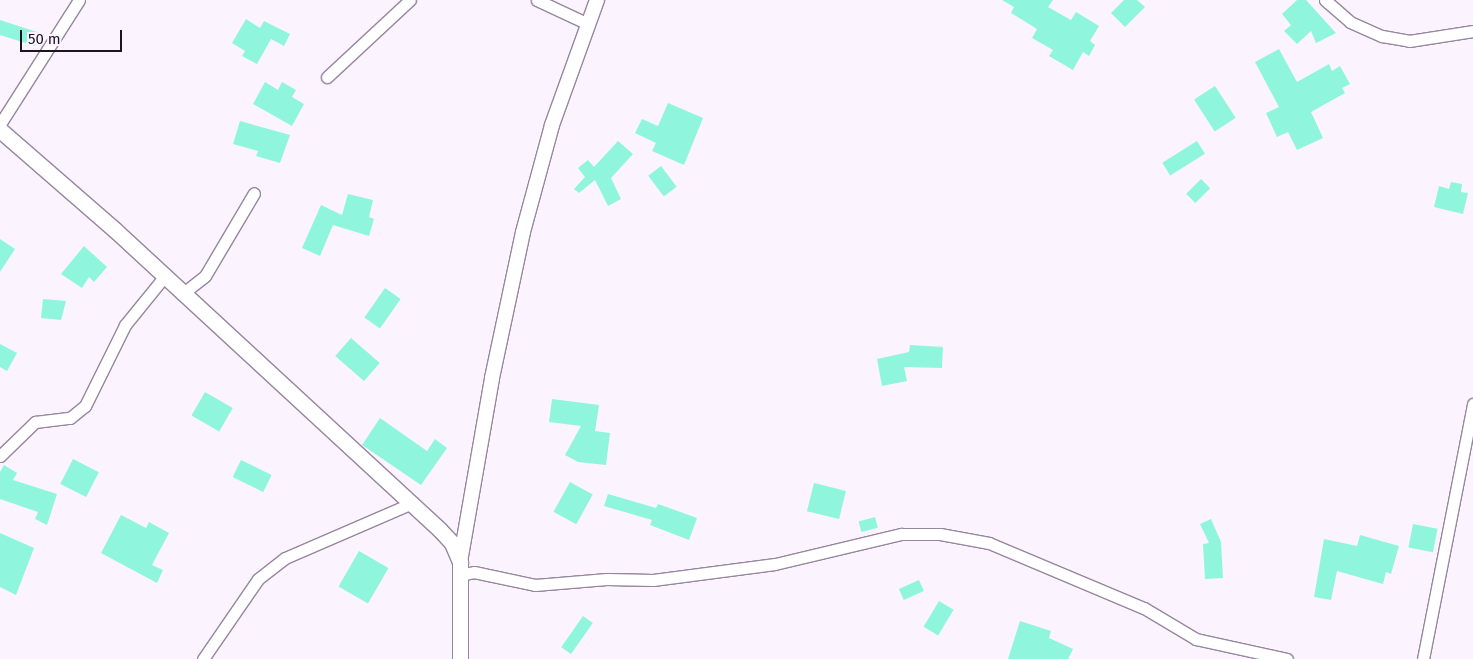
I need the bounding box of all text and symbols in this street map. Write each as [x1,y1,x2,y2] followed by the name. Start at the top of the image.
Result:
[22,20,125,52] scale bar
[28,30,61,48] text: 50 m

